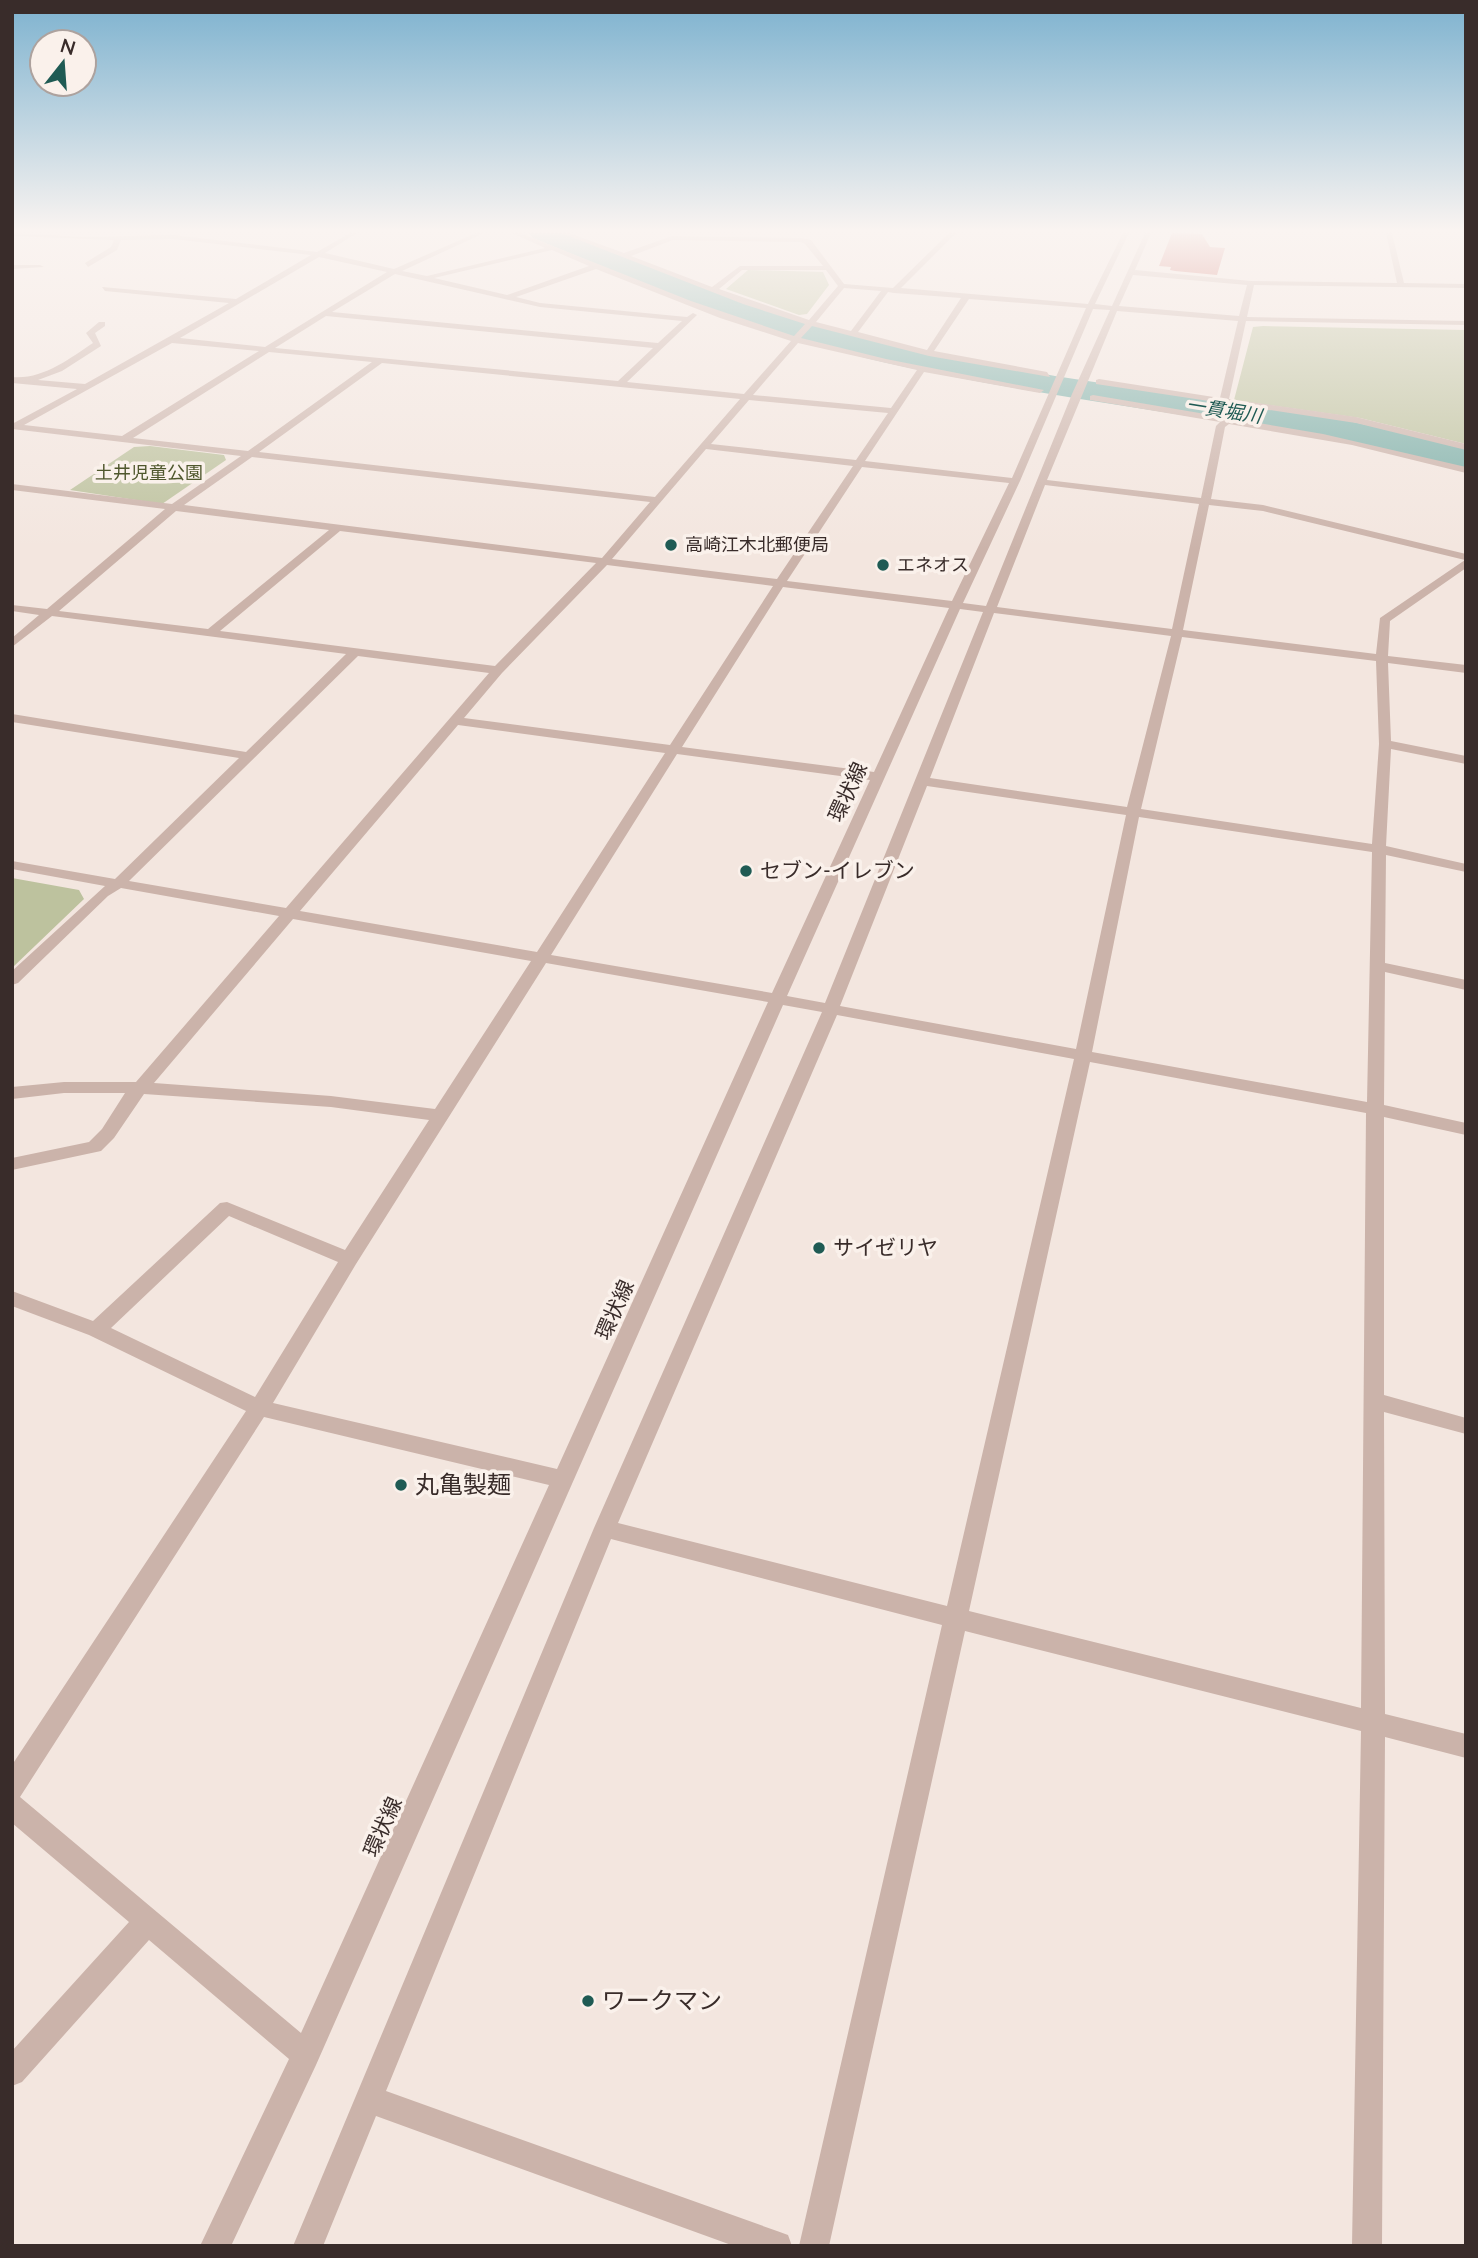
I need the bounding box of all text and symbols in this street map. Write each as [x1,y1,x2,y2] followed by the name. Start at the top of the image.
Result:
[28,28,98,98] north arrow
[58,33,78,59] text: N
[1185,392,1265,427] water label: 一貫堀川
[95,461,203,483] park label: 土井児童公園
[685,533,829,555] place label: 高崎江木北郵便局
[663,537,679,553] marker: 高崎江木北郵便局
[897,553,969,575] place label: エネオス
[875,557,891,573] marker: エネオス
[822,758,871,825] street label: 環状線
[760,857,915,882] place label: セブン-イレブン
[738,863,754,879] marker: セブン-イレブン
[833,1234,938,1259] place label: サイゼリヤ
[811,1240,827,1256] marker: サイゼリヤ
[589,1276,638,1343] street label: 環状線
[415,1469,511,1498] place label: 丸亀製麺
[393,1477,409,1493] marker: 丸亀製麺
[357,1793,406,1860] street label: 環状線
[602,1985,722,2014] place label: ワークマン
[580,1993,596,2009] marker: ワークマン

